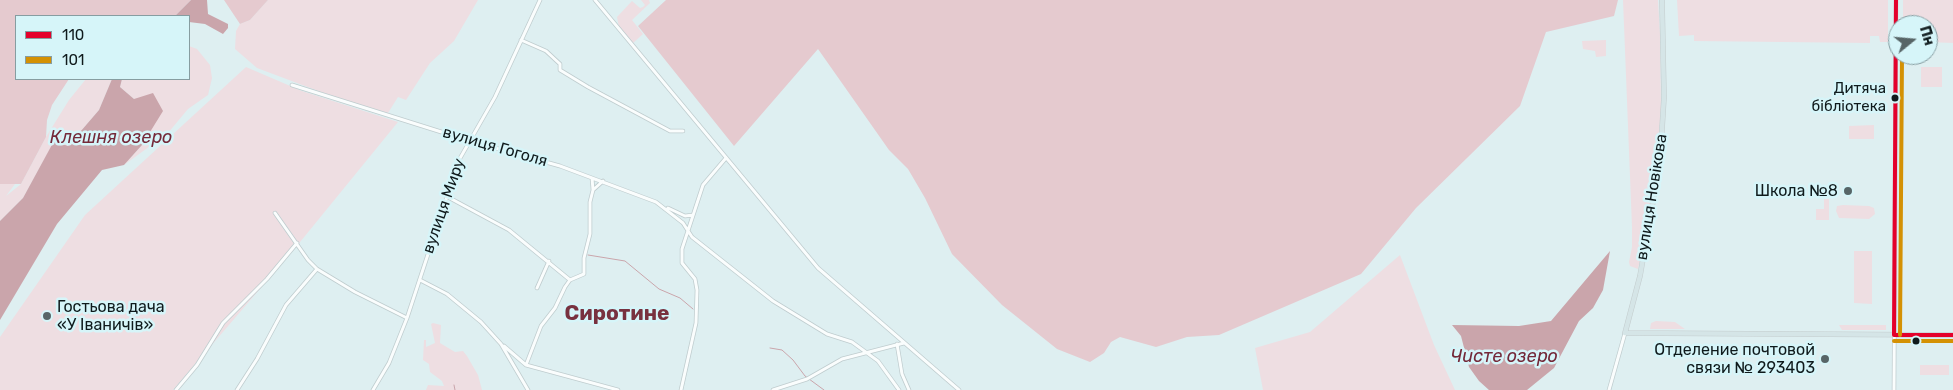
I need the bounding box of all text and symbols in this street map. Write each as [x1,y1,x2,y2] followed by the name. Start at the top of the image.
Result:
[15,15,190,80] legend
[1888,15,1938,65] north arrow
[1916,24,1938,48] text: Пн
[62,26,84,44] text: 110
[62,51,84,69] text: 101
[1812,80,1886,115] place label: Дитяча бібліотека
[1890,93,1900,103] marker: Дитяча бібліотека
[440,123,550,171] street label: вулиця Гоголя
[50,127,172,149] water label: Клешня озеро
[1633,133,1671,261] street label: вулиця Новікова
[419,156,469,256] street label: вулиця Миру
[1755,181,1838,201] place label: Школа №8
[1842,185,1854,197] marker: Школа №8
[57,297,165,335] place label: Гостьова дача «У Іваничів»
[565,301,669,327] district label: Сиротине
[41,310,53,322] marker: Гостьова дача «У Іваничів»
[1911,336,1921,346] unlabelled marker
[1654,340,1815,378] place label: Отделение почтовой связи № 293403
[1450,346,1558,368] water label: Чисте озеро
[1819,353,1831,365] marker: Отделение почтовой связи № 293403

